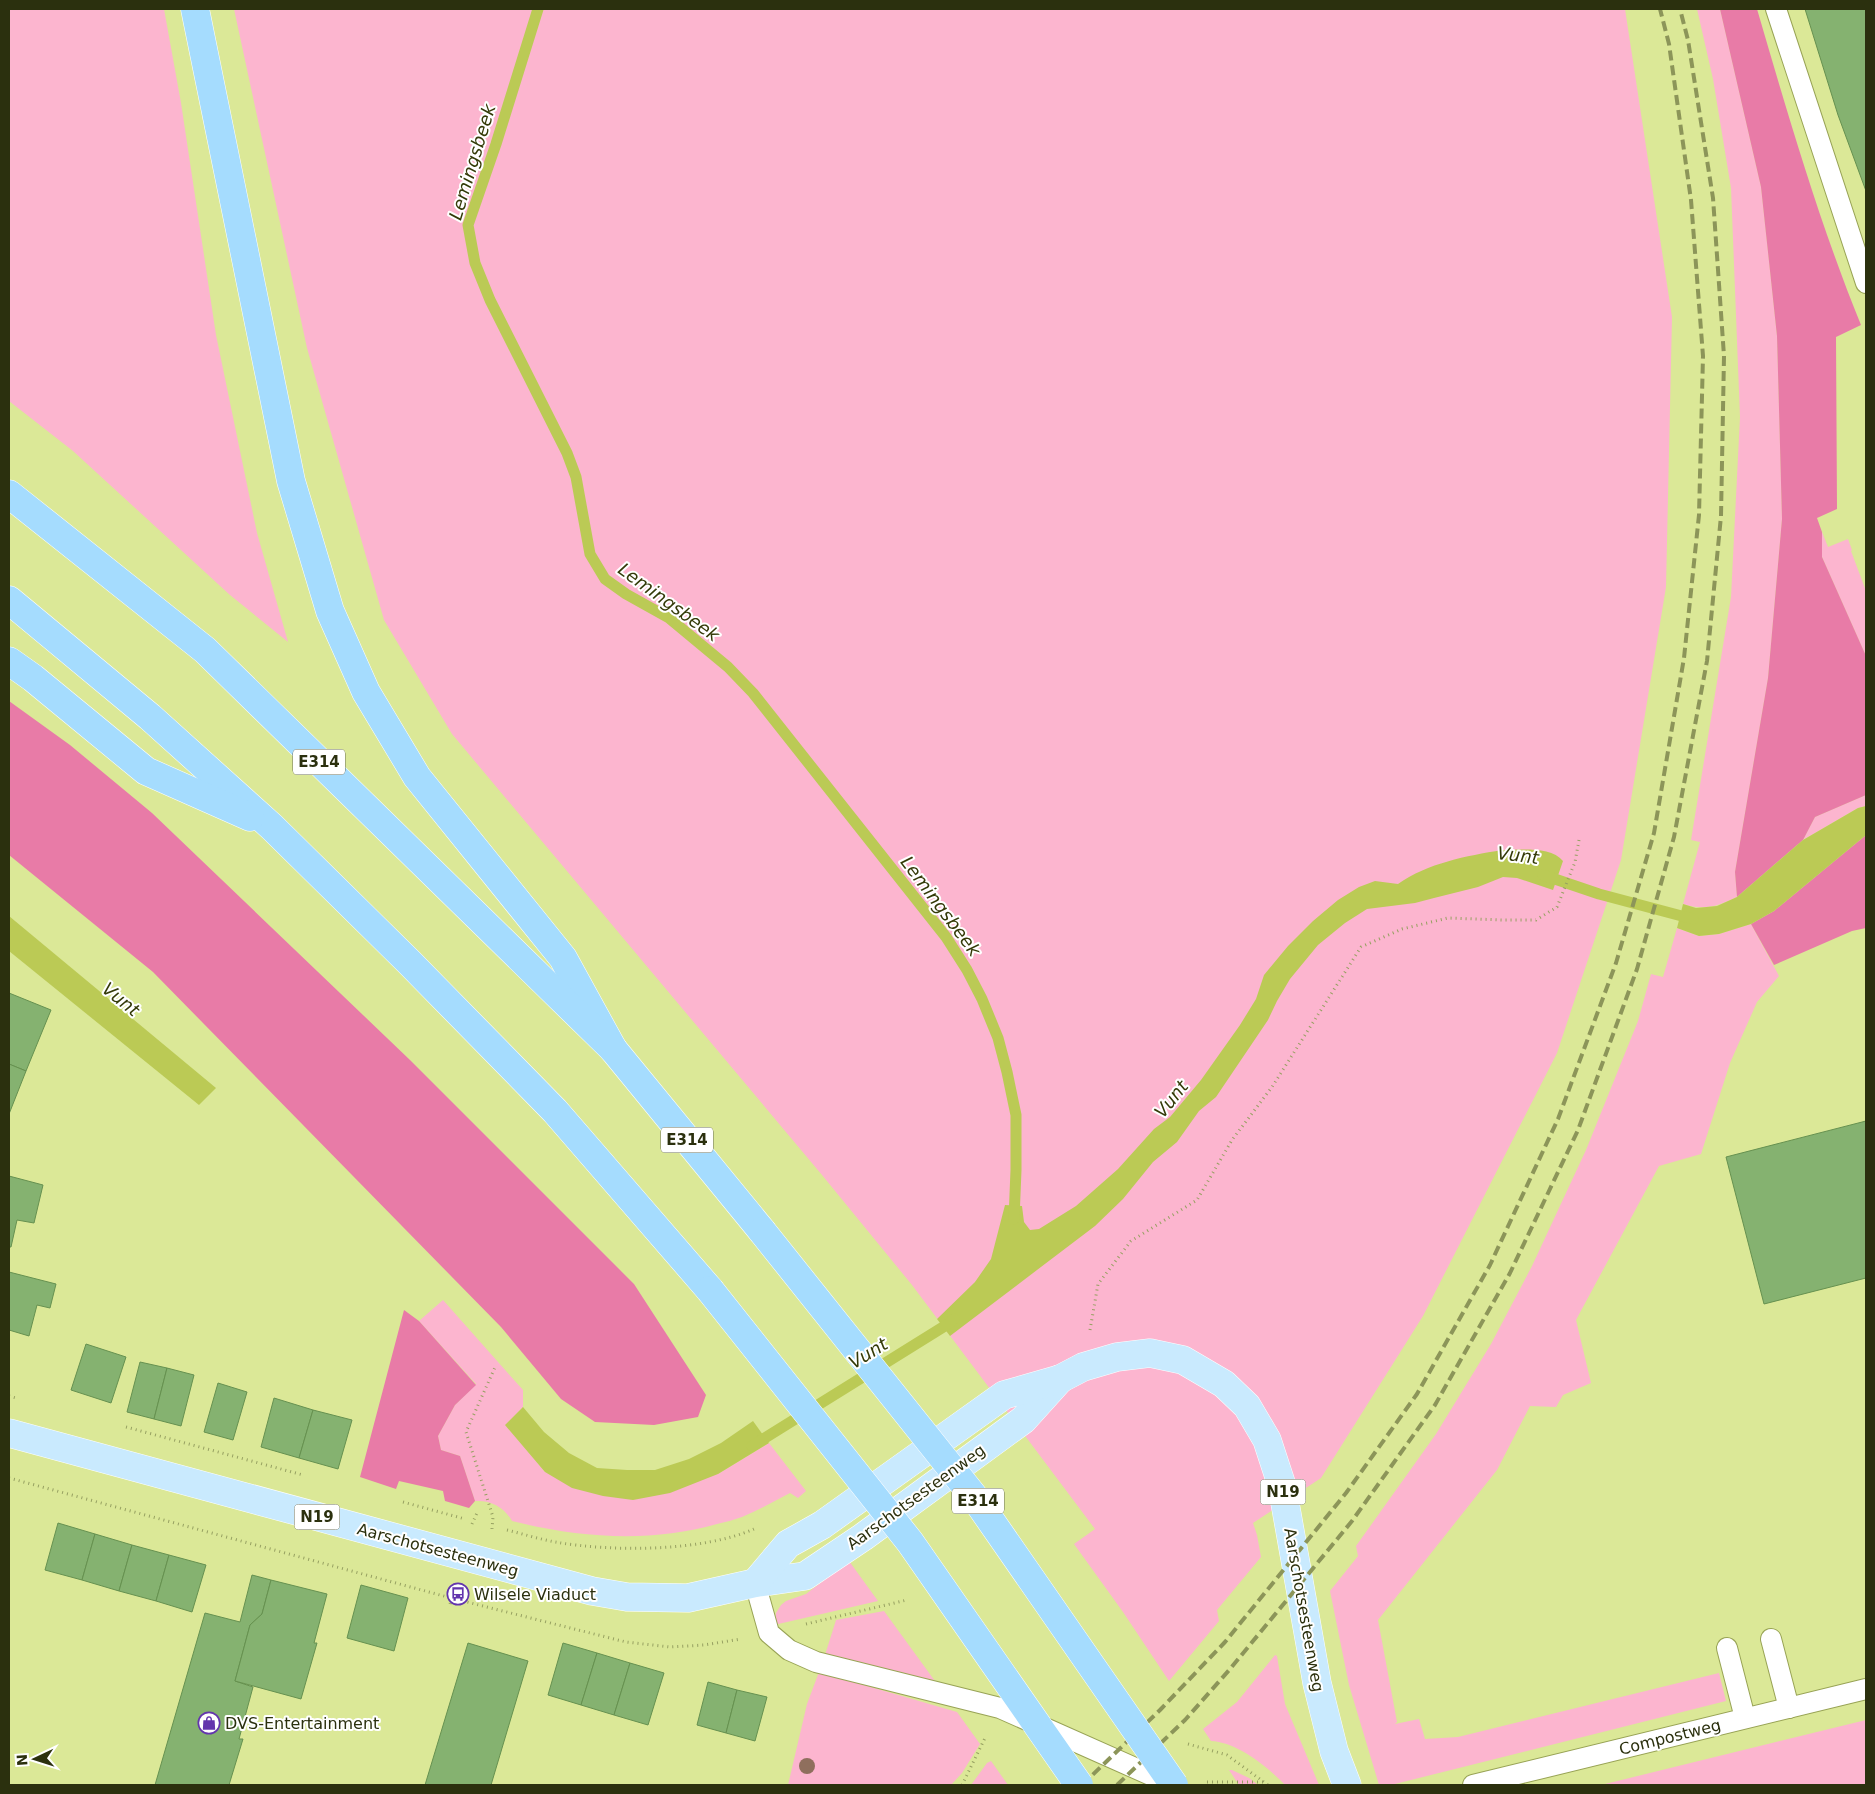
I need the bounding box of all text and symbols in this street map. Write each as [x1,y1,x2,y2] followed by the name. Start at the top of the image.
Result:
[444,100,500,222] water label: Lemingsbeek
[614,558,725,647] water label: Lemingsbeek
[293,750,345,774] road number: E314
[1496,842,1541,868] water label: Vunt
[897,852,986,961] water label: Lemingsbeek
[98,978,145,1021] water label: Vunt
[1150,1075,1193,1122] water label: Vunt
[661,1128,713,1152] road number: E314
[845,1333,892,1373] water label: Vunt
[843,1440,989,1554] street label: Aarschotsesteenweg
[1260,1480,1306,1504] road number: N19
[952,1488,1004,1514] road number: E314
[294,1504,340,1530] road number: N19
[355,1519,521,1581] street label: Aarschotsesteenweg
[1280,1526,1328,1694] street label: Aarschotsesteenweg
[446,1582,470,1606] bus stop icon: Wilsele Viaduct
[474,1585,596,1604] place label: Wilsele Viaduct
[197,1711,221,1735] shop icon: DVS-Entertainment
[225,1714,379,1733] place label: DVS-Entertainment
[1617,1715,1723,1759] street label: Compostweg
[10,1734,60,1784] north arrow
[14,1754,30,1766] text: N

